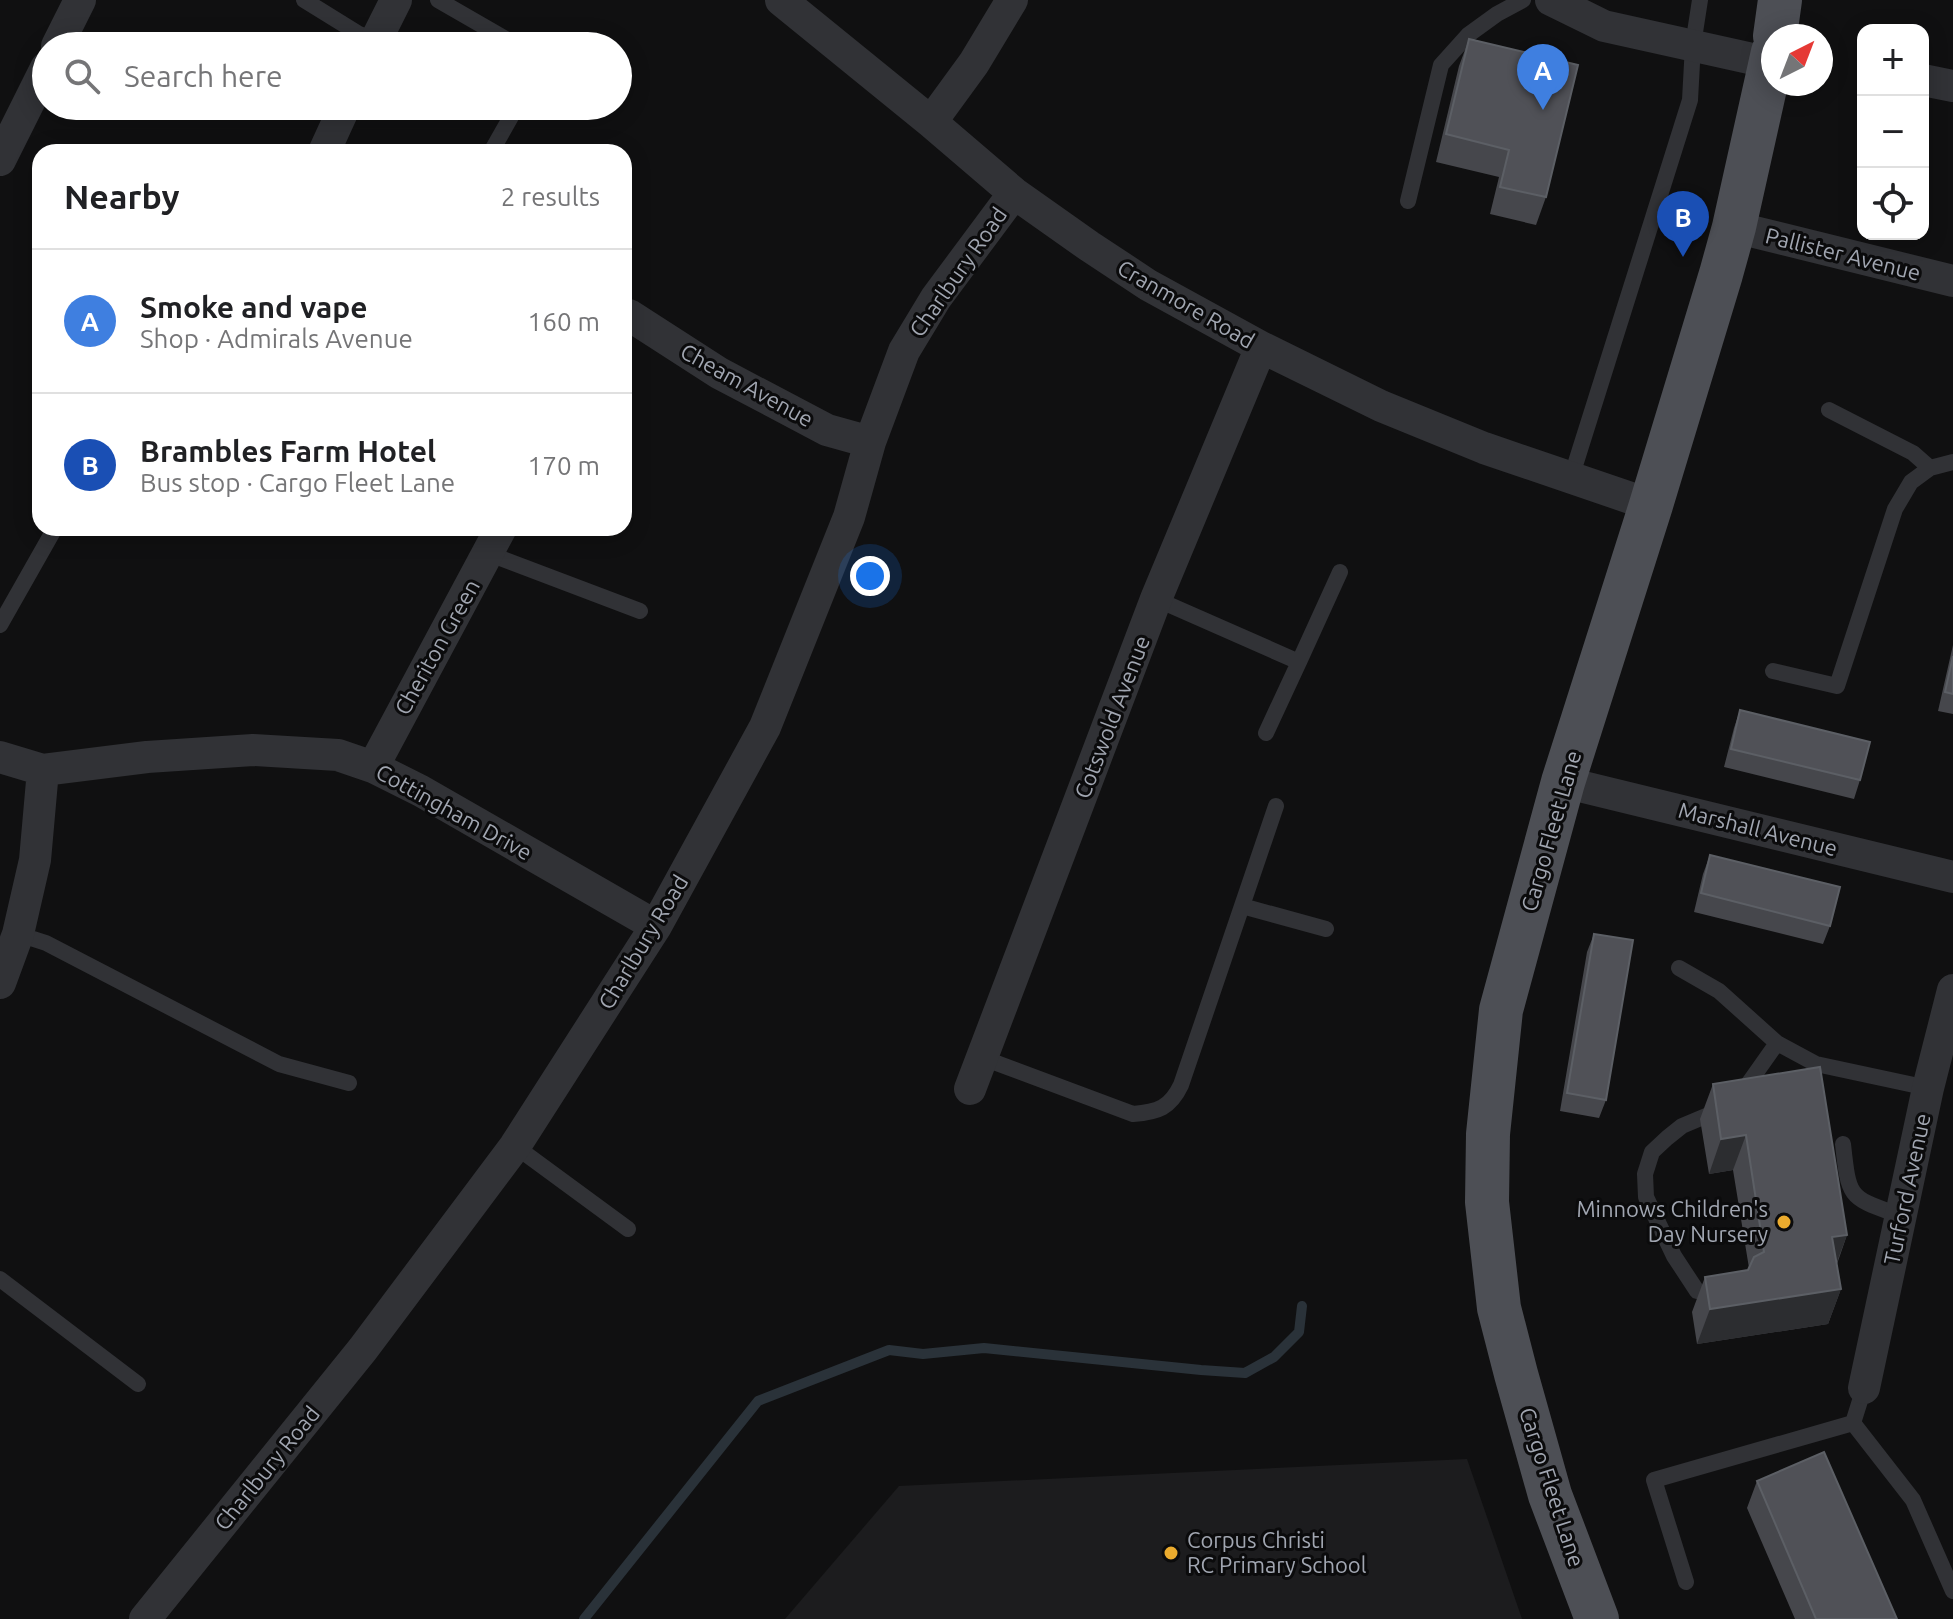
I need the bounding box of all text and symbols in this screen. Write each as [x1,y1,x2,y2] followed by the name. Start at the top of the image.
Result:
[1761,24,1833,96] north arrow
[1857,24,1929,240] map controls
[1857,24,1929,96] button: +
[32,32,632,120] search box
[1517,44,1569,110] pin: A
[60,54,104,98] icon: search
[124,59,283,93] text: Search here
[1857,96,1929,168] button: −
[1857,168,1929,240] button: locate
[64,177,179,215] text: Nearby
[501,182,600,211] text: 2 results
[1657,191,1709,257] pin: B
[904,202,1011,341] street label: Charlbury Road
[1763,222,1923,285] street label: Pallister Avenue
[1113,254,1259,353] street label: Cranmore Road
[140,290,368,324] text: Smoke and vape
[81,307,99,336] text: A
[528,307,600,336] text: 160 m
[140,324,413,353] text: Shop · Admirals Avenue
[677,338,818,431] street label: Cheam Avenue
[140,434,436,468] text: Brambles Farm Hotel
[81,451,99,480] text: B
[528,451,600,480] text: 170 m
[140,468,455,497] text: Bus stop · Cargo Fleet Lane
[850,556,890,596] your location
[389,575,484,719] street label: Cheriton Green
[1069,632,1154,802] street label: Cotswold Avenue
[1516,748,1585,914] street label: Cargo Fleet Lane
[372,758,536,865] street label: Cottingham Drive
[1676,797,1840,860] street label: Marshall Avenue
[593,870,692,1013] street label: Charlbury Road
[1878,1111,1935,1267] street label: Turford Avenue
[1576,1196,1768,1246] place label: Minnows Children's Day Nursery
[1775,1213,1793,1231] marker: Minnows Children's Day Nursery
[209,1401,324,1535] street label: Charlbury Road
[1515,1404,1590,1570] street label: Cargo Fleet Lane
[1187,1527,1367,1577] place label: Corpus Christi RC Primary School
[1162,1544,1180,1562] marker: Corpus Christi RC Primary School

